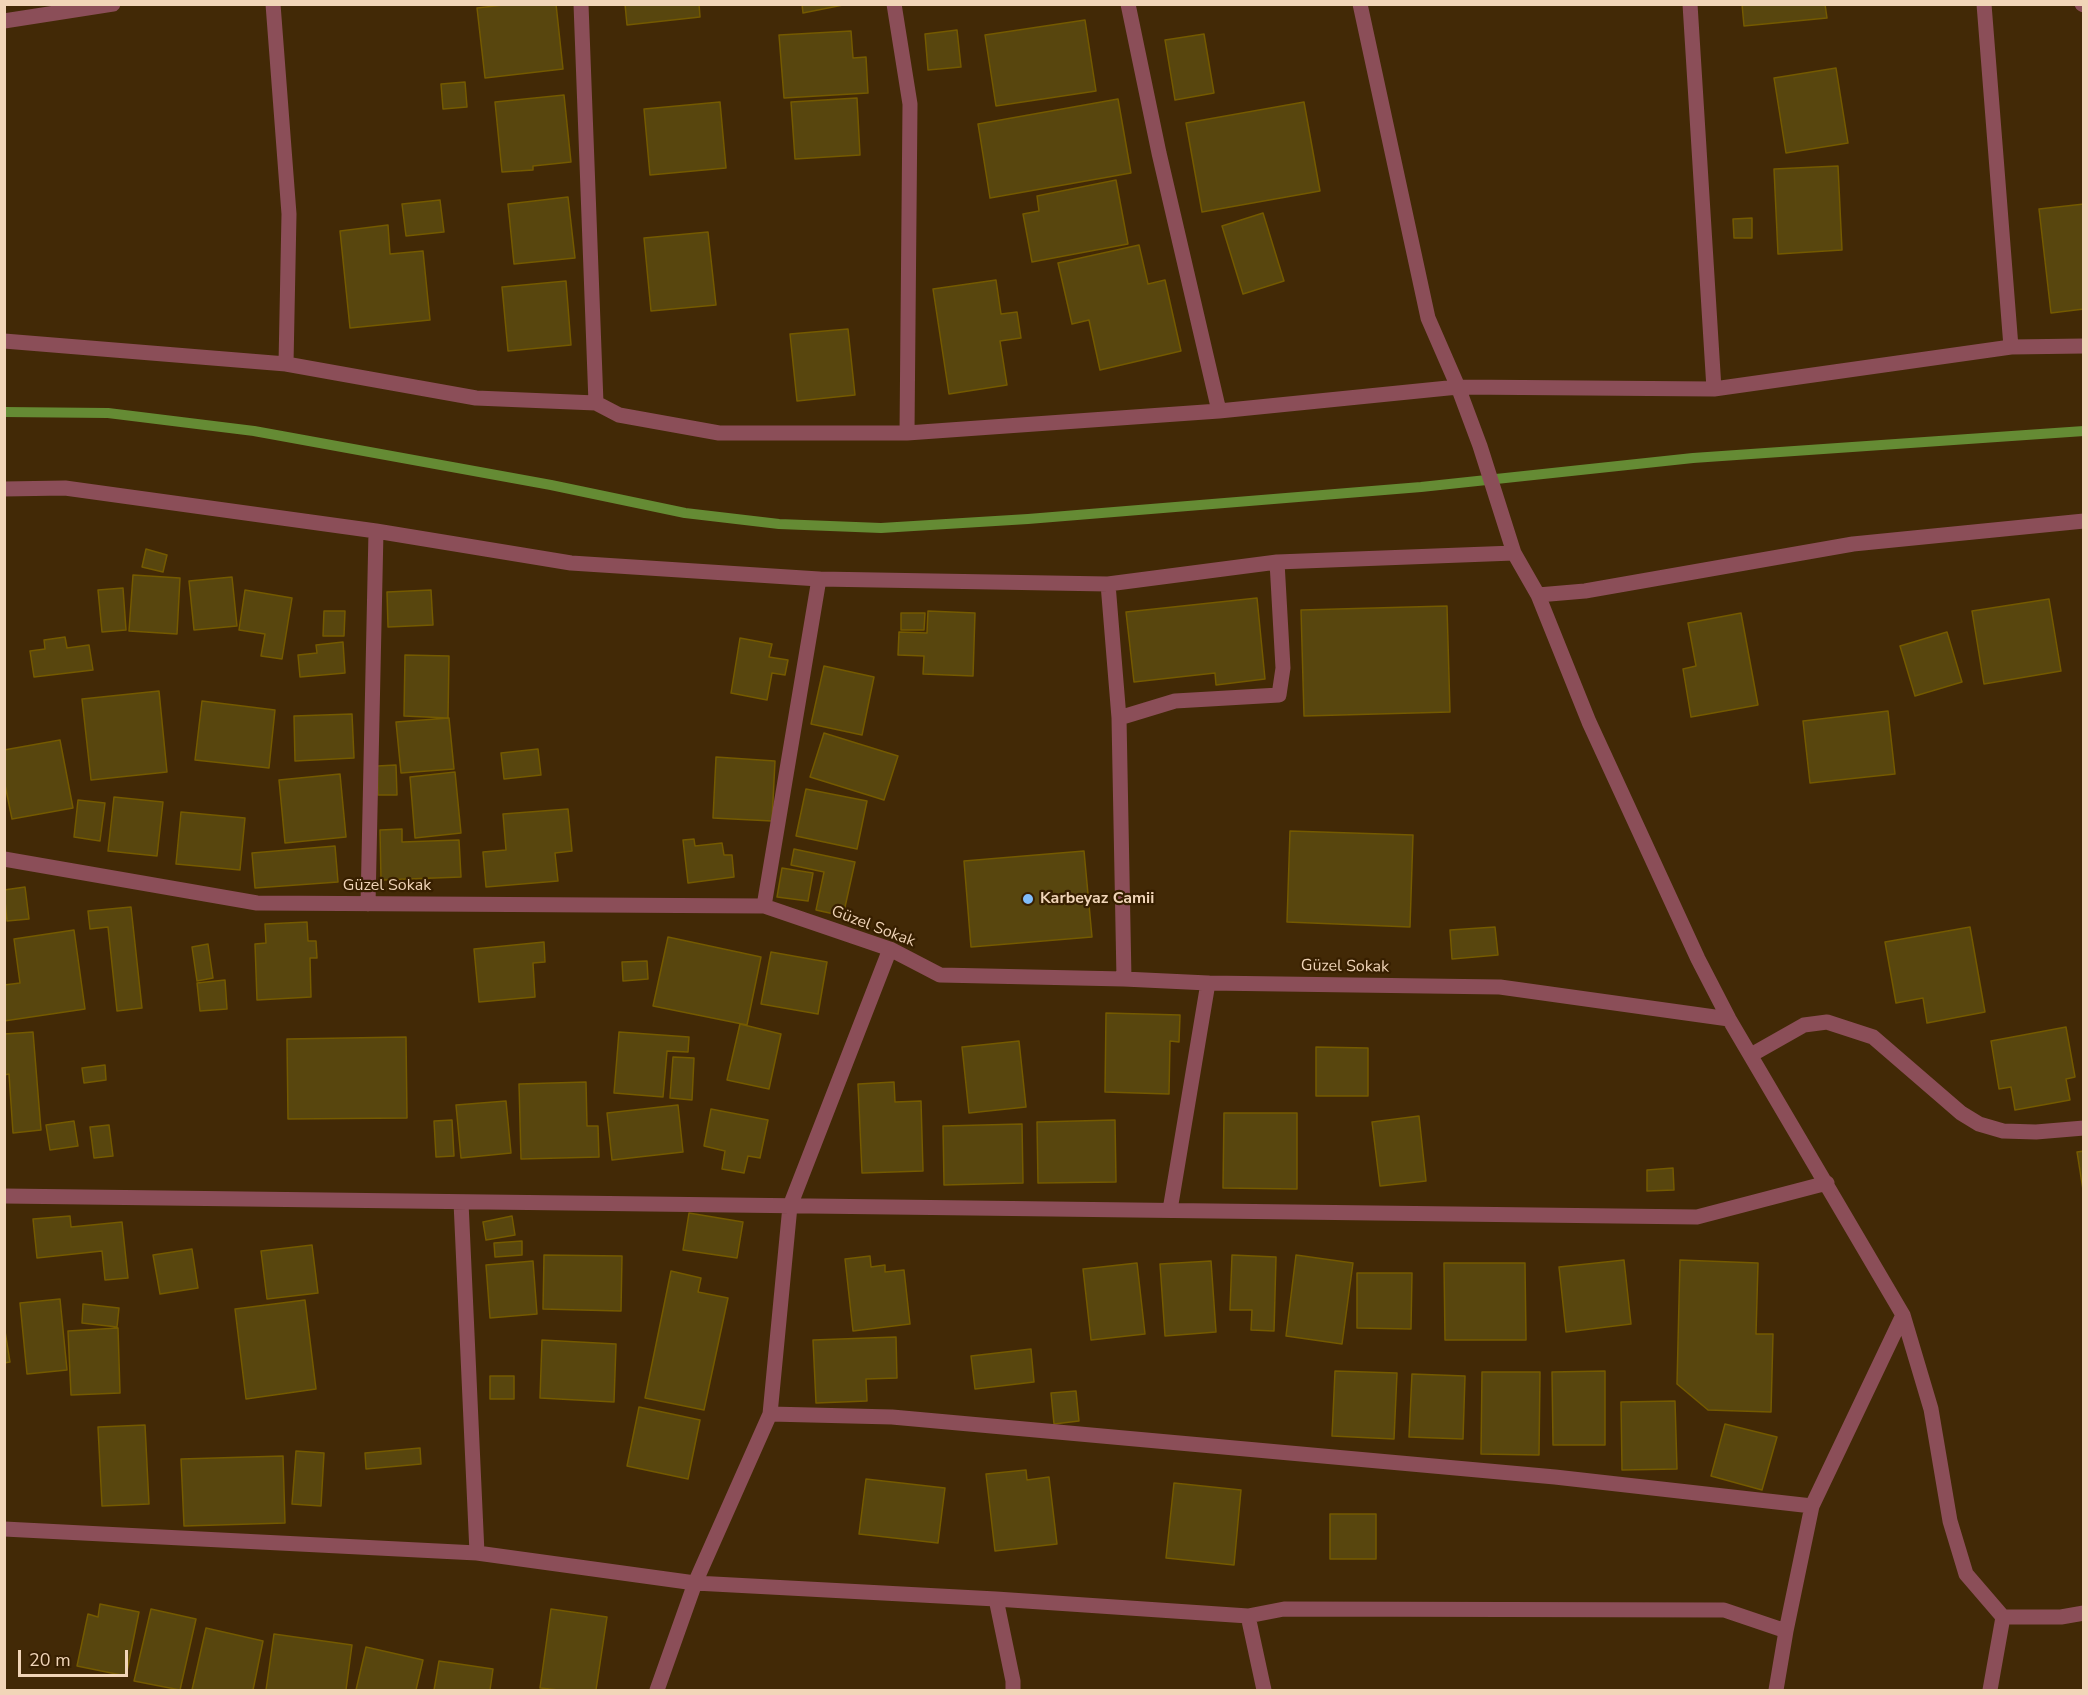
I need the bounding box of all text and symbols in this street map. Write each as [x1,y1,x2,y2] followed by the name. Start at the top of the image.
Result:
[343,876,431,896] street label: Güzel Sokak
[1040,889,1154,909] place label: Karbeyaz Camii
[1021,892,1035,906] marker: Karbeyaz Camii
[828,902,918,952] street label: Güzel Sokak
[1301,957,1389,977] street label: Güzel Sokak
[21,1638,130,1676] scale bar
[29,1648,71,1672] text: 20 m

